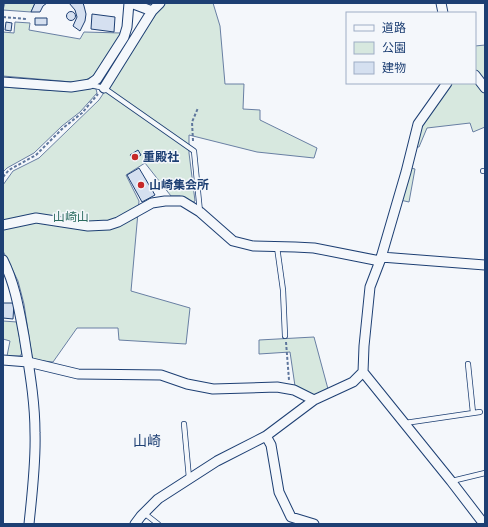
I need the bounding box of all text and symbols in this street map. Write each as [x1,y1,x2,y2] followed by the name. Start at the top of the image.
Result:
[346,12,476,84] legend
[382,20,406,37] text: 道路
[382,40,406,57] text: 公園
[382,60,406,77] text: 建物
[143,149,179,166] place label: 重殿社
[130,152,140,162] marker: 重殿社
[149,177,209,194] place label: 山崎集会所
[136,180,146,190] marker: 山崎集会所
[53,209,89,226] park label: 山崎山
[133,432,161,452] district label: 山崎

